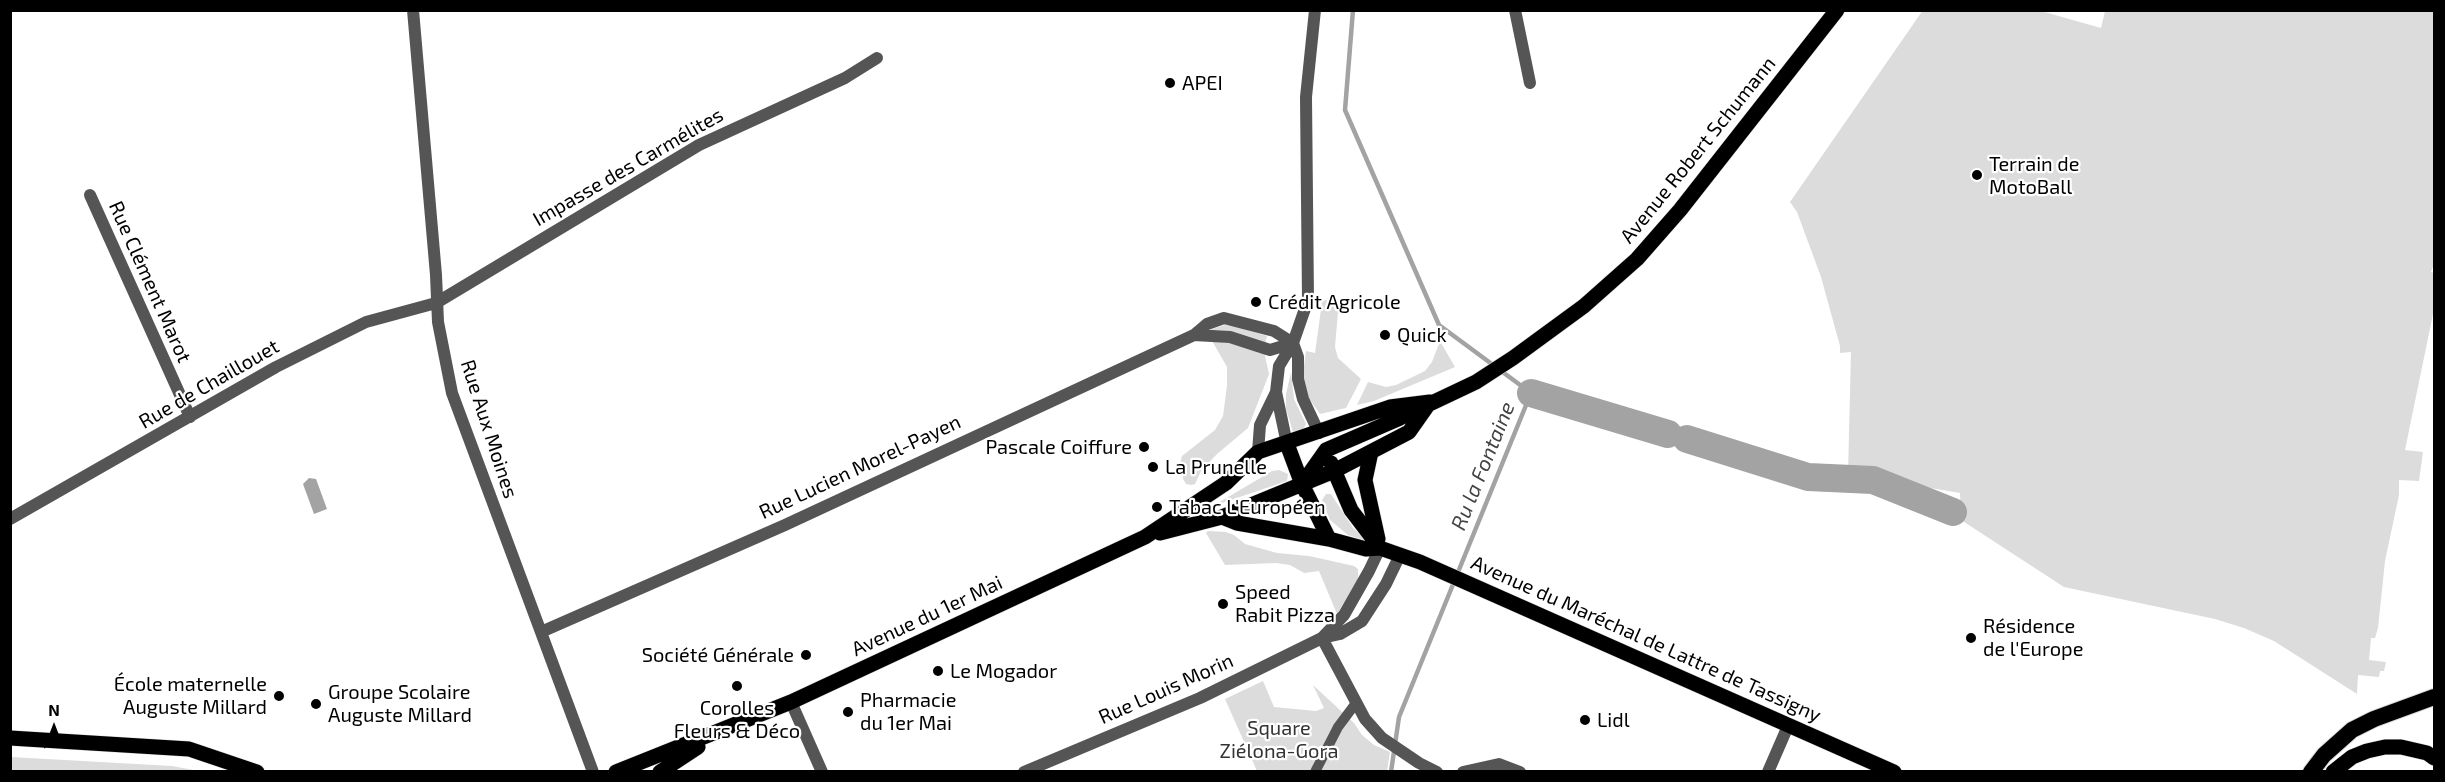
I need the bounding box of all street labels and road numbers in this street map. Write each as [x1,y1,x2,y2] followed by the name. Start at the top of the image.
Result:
[1615,52,1781,248] street label: Avenue Robert Schumann
[529,103,727,231] street label: Impasse des Carmélites
[104,198,196,366] street label: Rue Clément Marot
[135,334,283,434] street label: Rue de Chaillouet
[455,357,523,501] street label: Rue Aux Moines
[755,410,965,524] street label: Rue Lucien Morel-Payen
[1467,551,1825,727] street label: Avenue du Maréchal de Lattre de Tassigny
[848,571,1006,661] street label: Avenue du 1er Mai
[1095,649,1237,729] street label: Rue Louis Morin

